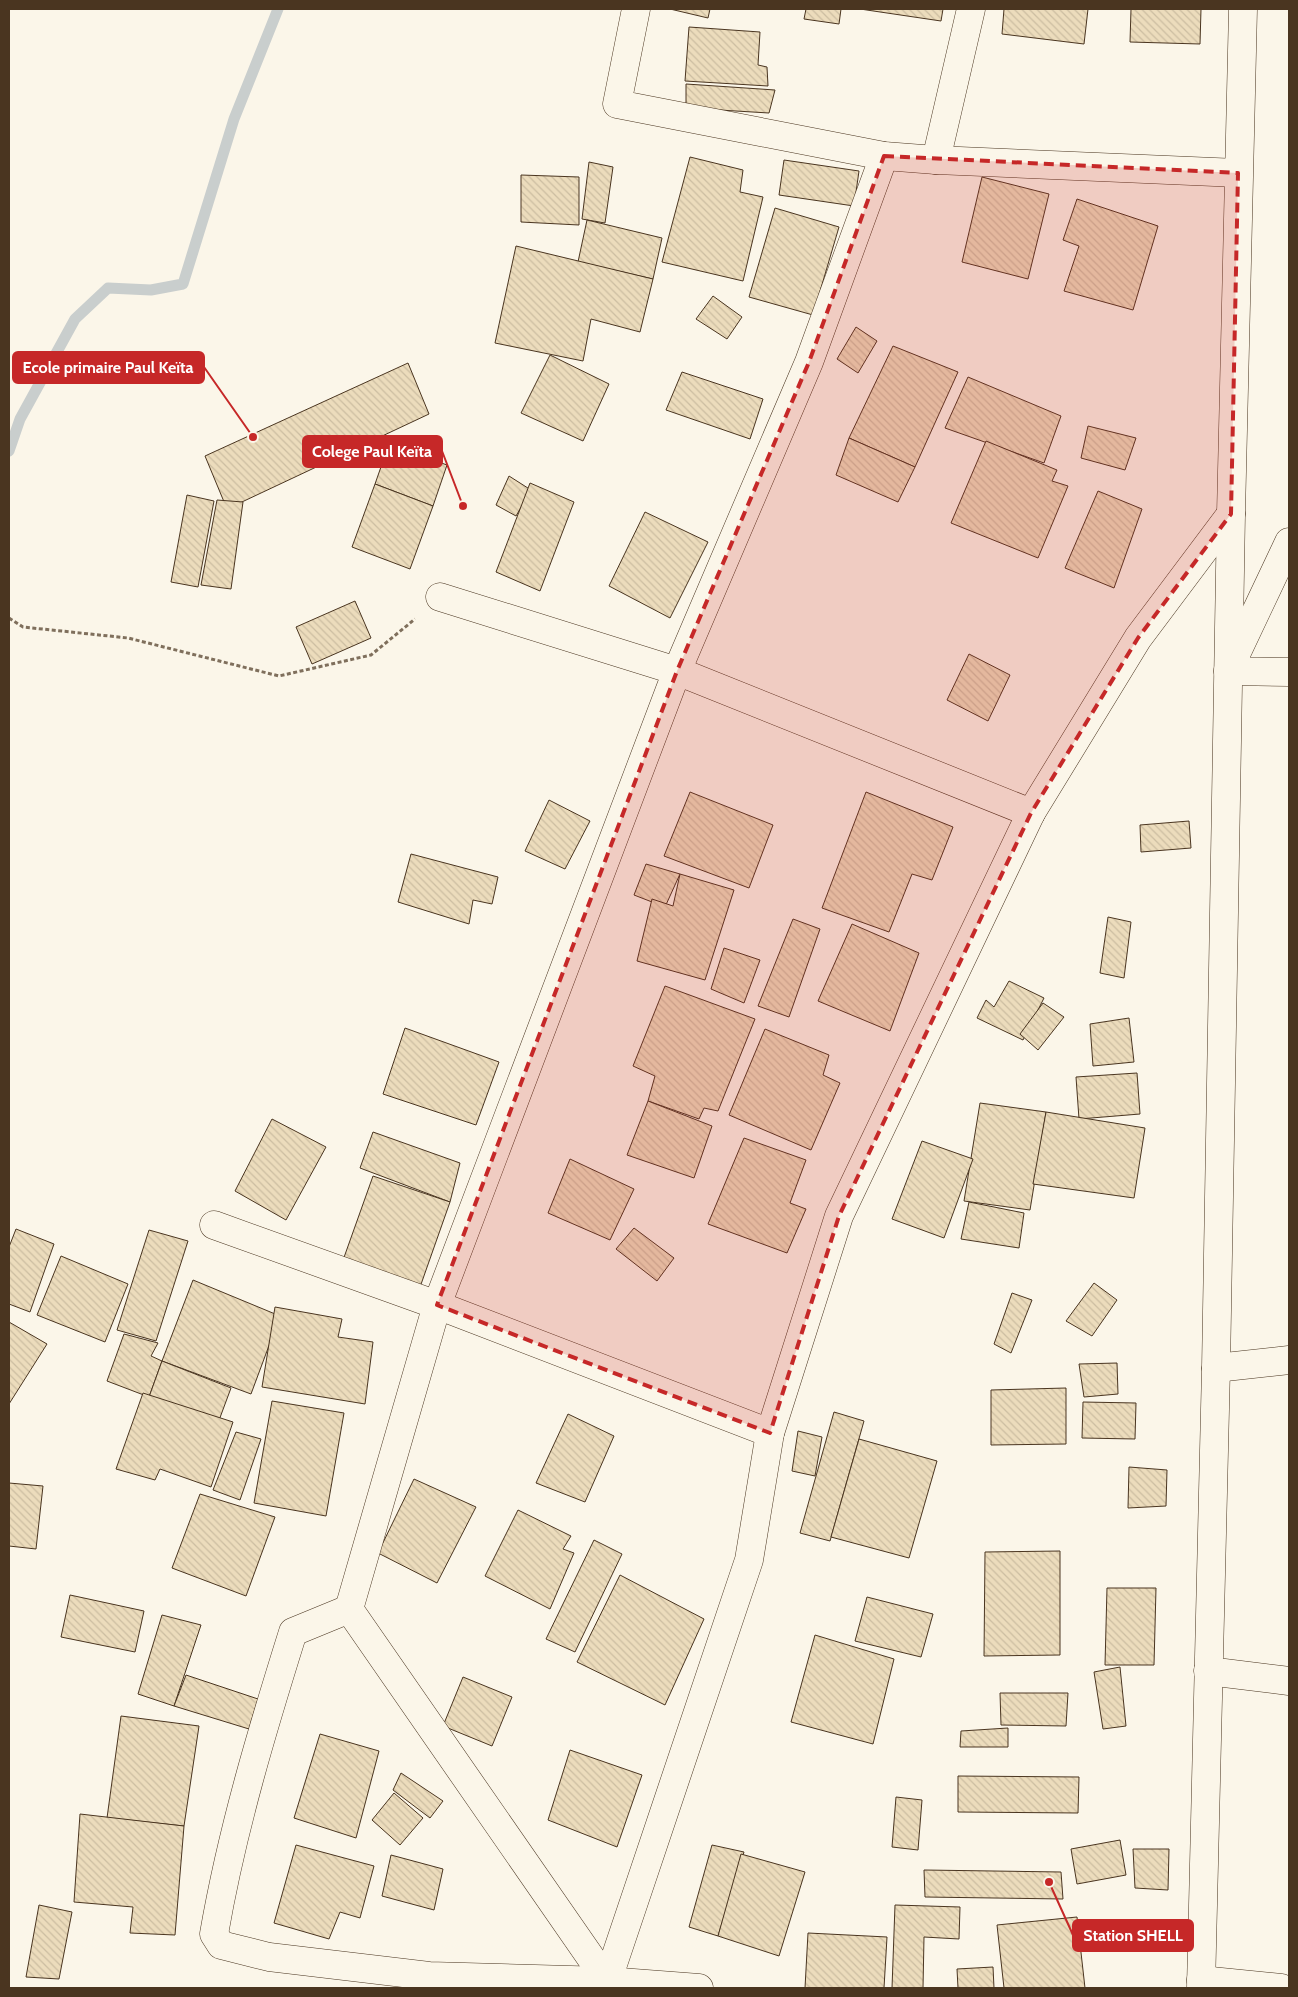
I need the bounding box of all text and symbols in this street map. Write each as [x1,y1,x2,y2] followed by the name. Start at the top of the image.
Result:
[13,352,204,383] callout: Ecole primaire Paul Keïta
[22,358,194,377] text: Ecole primaire Paul Keïta
[303,436,442,467] callout: Colege Paul Keïta
[312,442,432,461] text: Colege Paul Keïta
[1073,1920,1193,1951] callout: Station SHELL
[1083,1926,1183,1945] text: Station SHELL

